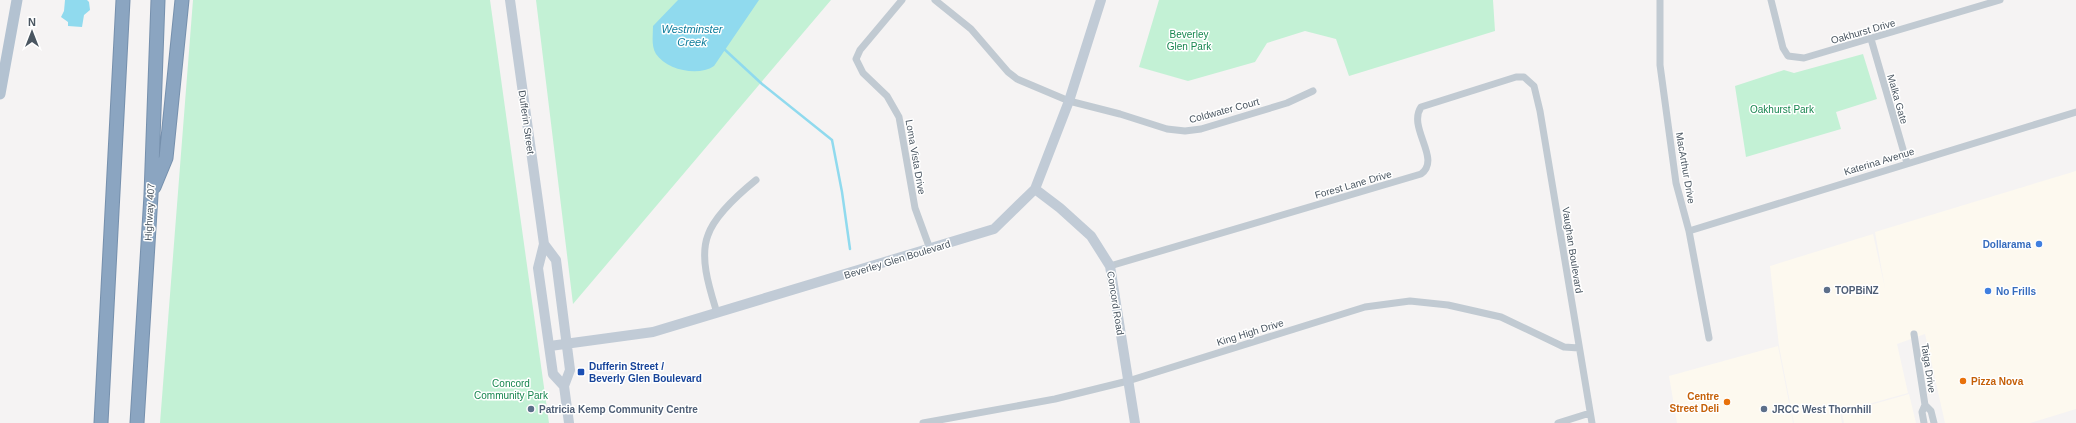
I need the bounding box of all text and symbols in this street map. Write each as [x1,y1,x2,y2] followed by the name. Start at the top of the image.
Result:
[12,12,52,52] north arrow
[28,16,36,28] text: N
[1830,17,1897,46] street label: Oakhurst Drive
[662,23,724,48] water label: Westminster Creek
[1167,29,1212,52] park label: Beverley Glen Park
[1885,73,1910,126] street label: Malka Gate
[517,89,536,155] street label: Dufferin Street
[1188,96,1261,125] street label: Coldwater Court
[1750,104,1815,115] park label: Oakhurst Park
[903,119,928,196] street label: Loma Vista Drive
[1674,132,1697,205] street label: MacArthur Drive
[1843,145,1916,177] street label: Katerina Avenue
[1313,168,1393,201] street label: Forest Lane Drive
[142,182,157,241] street label: Highway 407
[1560,206,1585,294] street label: Vaughan Boulevard
[843,238,952,281] street label: Beverley Glen Boulevard
[1983,239,2031,250] place label: Dollarama
[2034,239,2044,249] marker: Dollarama
[1105,270,1126,336] street label: Concord Road
[1822,285,1832,295] marker: TOPBiNZ
[1835,285,1879,296] place label: TOPBiNZ
[1983,286,1993,296] marker: No Frills
[1996,286,2036,297] place label: No Frills
[1215,317,1285,348] street label: King High Drive
[1919,343,1938,394] street label: Taiga Drive
[589,361,702,384] place label: Dufferin Street / Beverly Glen Boulevard
[576,367,586,377] marker: Dufferin Street / Beverly Glen Boulevard
[1958,376,1968,386] marker: Pizza Nova
[1971,376,2024,387] place label: Pizza Nova
[474,378,549,401] park label: Concord Community Park
[1670,391,1719,414] place label: Centre Street Deli
[1722,397,1732,407] marker: Centre Street Deli
[526,404,536,414] marker: Patricia Kemp Community Centre
[539,404,698,415] place label: Patricia Kemp Community Centre
[1759,404,1769,414] marker: JRCC West Thornhill
[1772,404,1871,415] place label: JRCC West Thornhill

